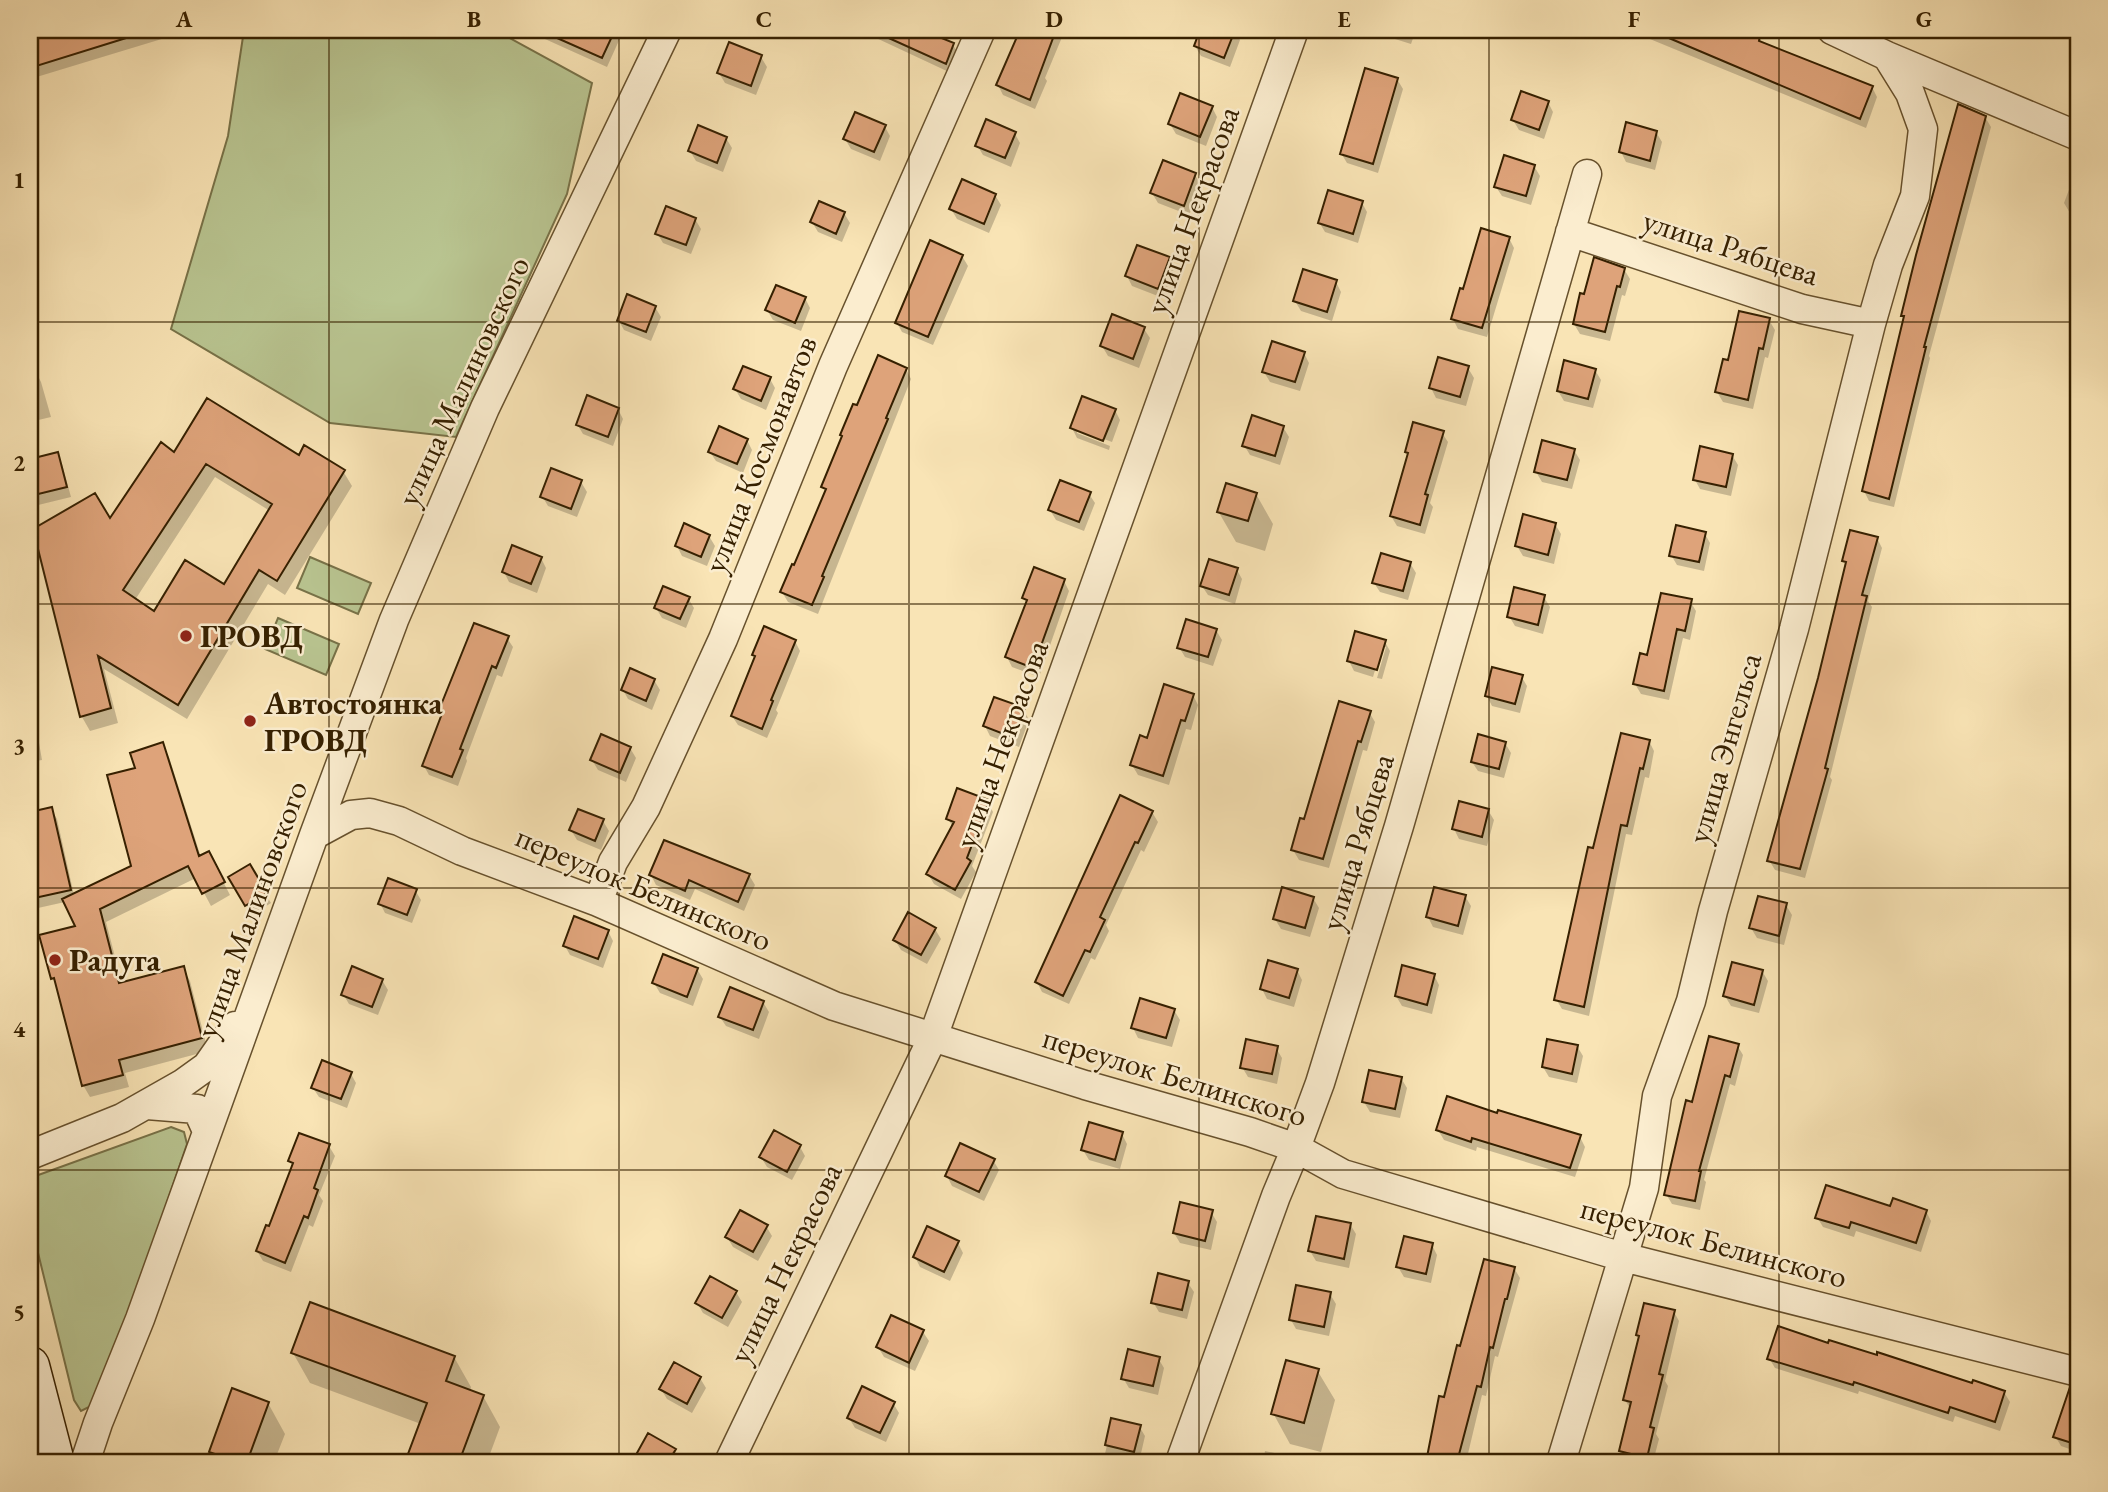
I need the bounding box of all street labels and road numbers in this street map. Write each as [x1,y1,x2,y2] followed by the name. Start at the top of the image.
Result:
[1135,100,1249,320] street label: улица Некрасова
[1638,199,1825,295] street label: улица Рябцева
[387,249,539,513] street label: улица Малиновского
[693,329,827,579] street label: улица Космонавтов
[944,634,1058,854] street label: улица Некрасова
[1677,648,1771,848] street label: улица Энгельса
[1310,748,1404,935] street label: улица Рябцева
[185,775,317,1043] street label: улица Малиновского
[510,815,778,961] street label: переулок Белинского
[1038,1016,1312,1136] street label: переулок Белинского
[718,1156,852,1370] street label: улица Некрасова
[1576,1186,1852,1298] street label: переулок Белинского

